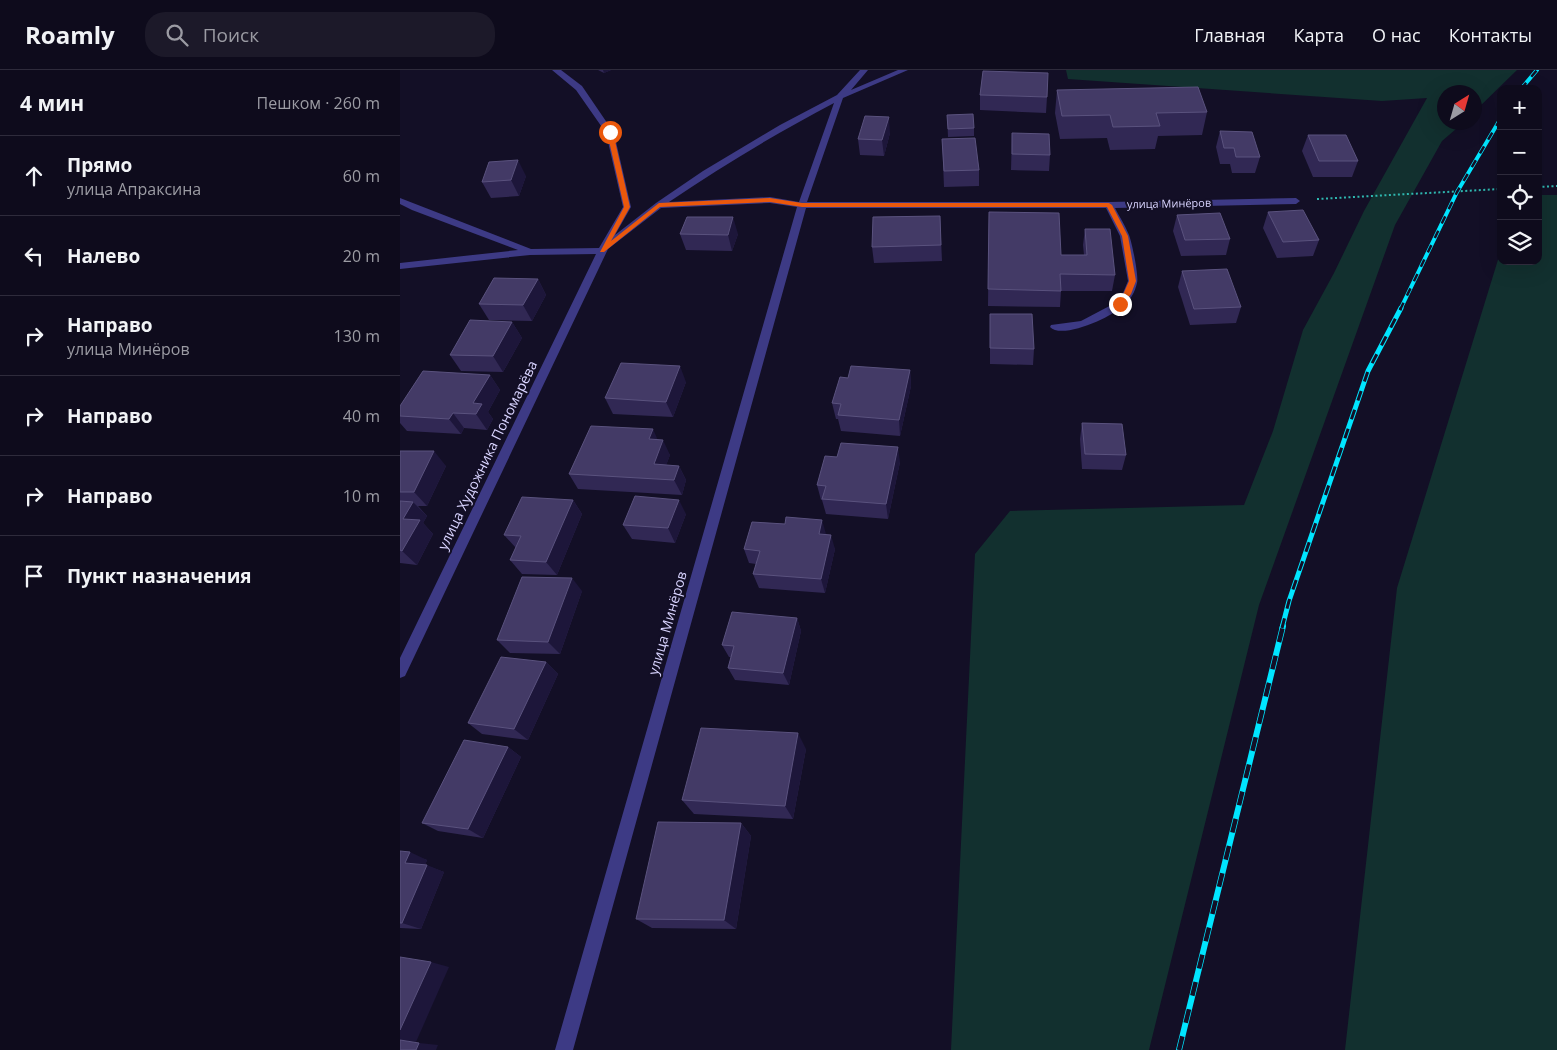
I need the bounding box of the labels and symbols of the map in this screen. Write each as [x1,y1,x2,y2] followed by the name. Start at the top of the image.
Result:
[1437,85,1482,130] north arrow
[599,121,622,144] route start
[1127,195,1211,211] street label: улица Минёров
[1109,293,1132,316] route end
[433,357,541,553] street label: улица Художника Пономарёва
[643,569,691,677] street label: улица Минёров

